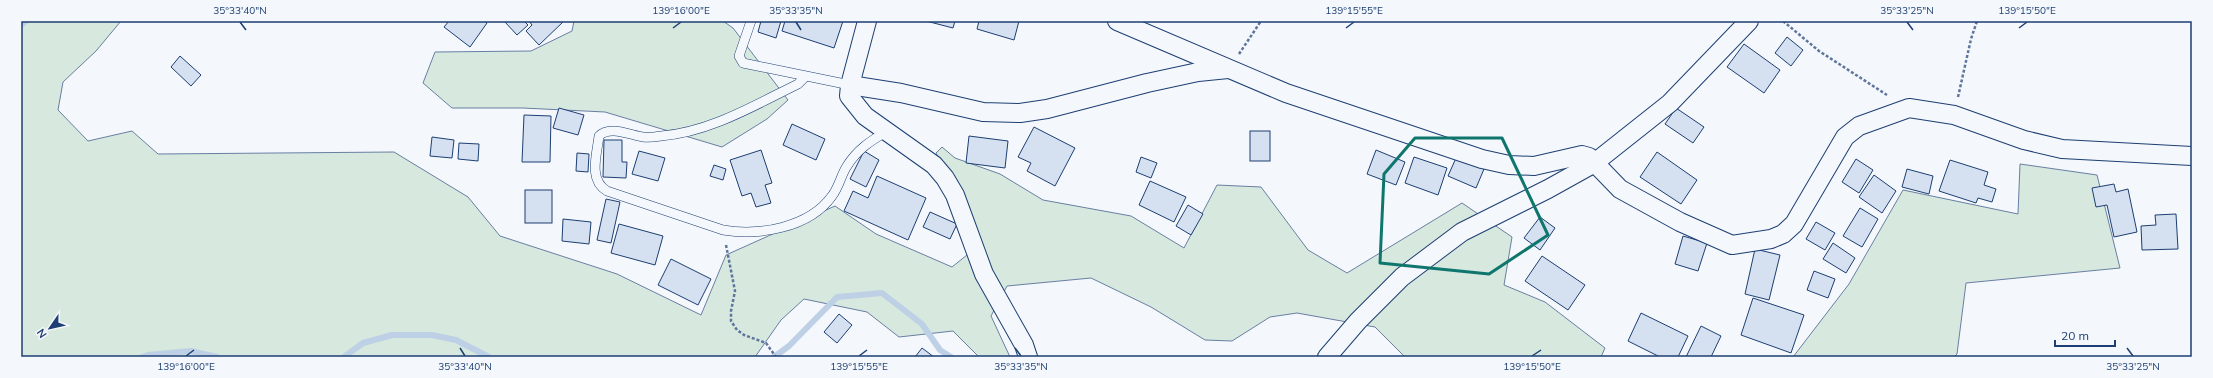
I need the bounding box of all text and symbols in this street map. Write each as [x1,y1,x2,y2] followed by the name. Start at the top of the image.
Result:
[213,4,267,17] text: 35°33'40"N
[652,4,710,17] text: 139°16'00"E
[769,4,823,17] text: 35°33'35"N
[1325,4,1383,17] text: 139°15'55"E
[1880,4,1934,17] text: 35°33'25"N
[1998,4,2056,17] text: 139°15'50"E
[30,308,70,348] north arrow
[2055,322,2115,348] scale bar
[34,326,50,341] text: N
[2061,328,2089,343] text: 20 m
[157,360,215,373] text: 139°16'00"E
[438,360,492,373] text: 35°33'40"N
[830,360,888,373] text: 139°15'55"E
[994,360,1048,373] text: 35°33'35"N
[1503,360,1561,373] text: 139°15'50"E
[2106,360,2160,373] text: 35°33'25"N

